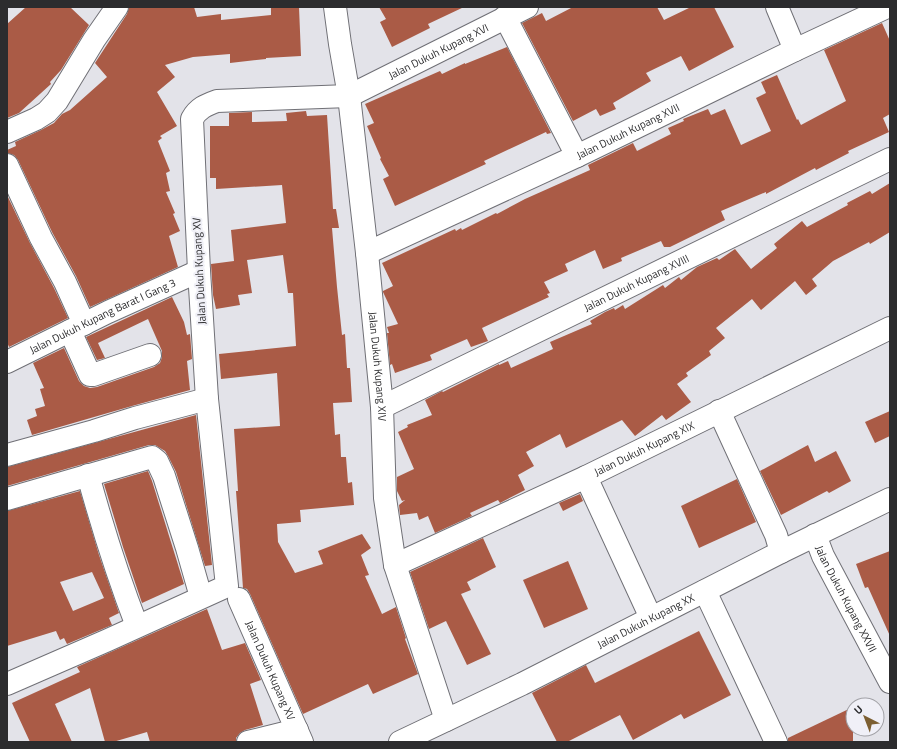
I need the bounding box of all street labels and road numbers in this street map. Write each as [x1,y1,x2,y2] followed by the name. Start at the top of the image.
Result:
[386,20,491,83] street label: Jalan Dukuh Kupang XVI
[574,99,682,163] street label: Jalan Dukuh Kupang XVII
[188,216,210,325] street label: Jalan Dukuh Kupang XV
[581,250,692,315] street label: Jalan Dukuh Kupang XVIII
[27,275,178,358] street label: Jalan Dukuh Kupang Barat I Gang 3
[365,311,390,422] street label: Jalan Dukuh Kupang XIV
[591,417,697,480] street label: Jalan Dukuh Kupang XIX
[812,543,881,655] street label: Jalan Dukuh Kupang XXVII
[594,589,697,652] street label: Jalan Dukuh Kupang XX
[241,618,300,723] street label: Jalan Dukuh Kupang XV

